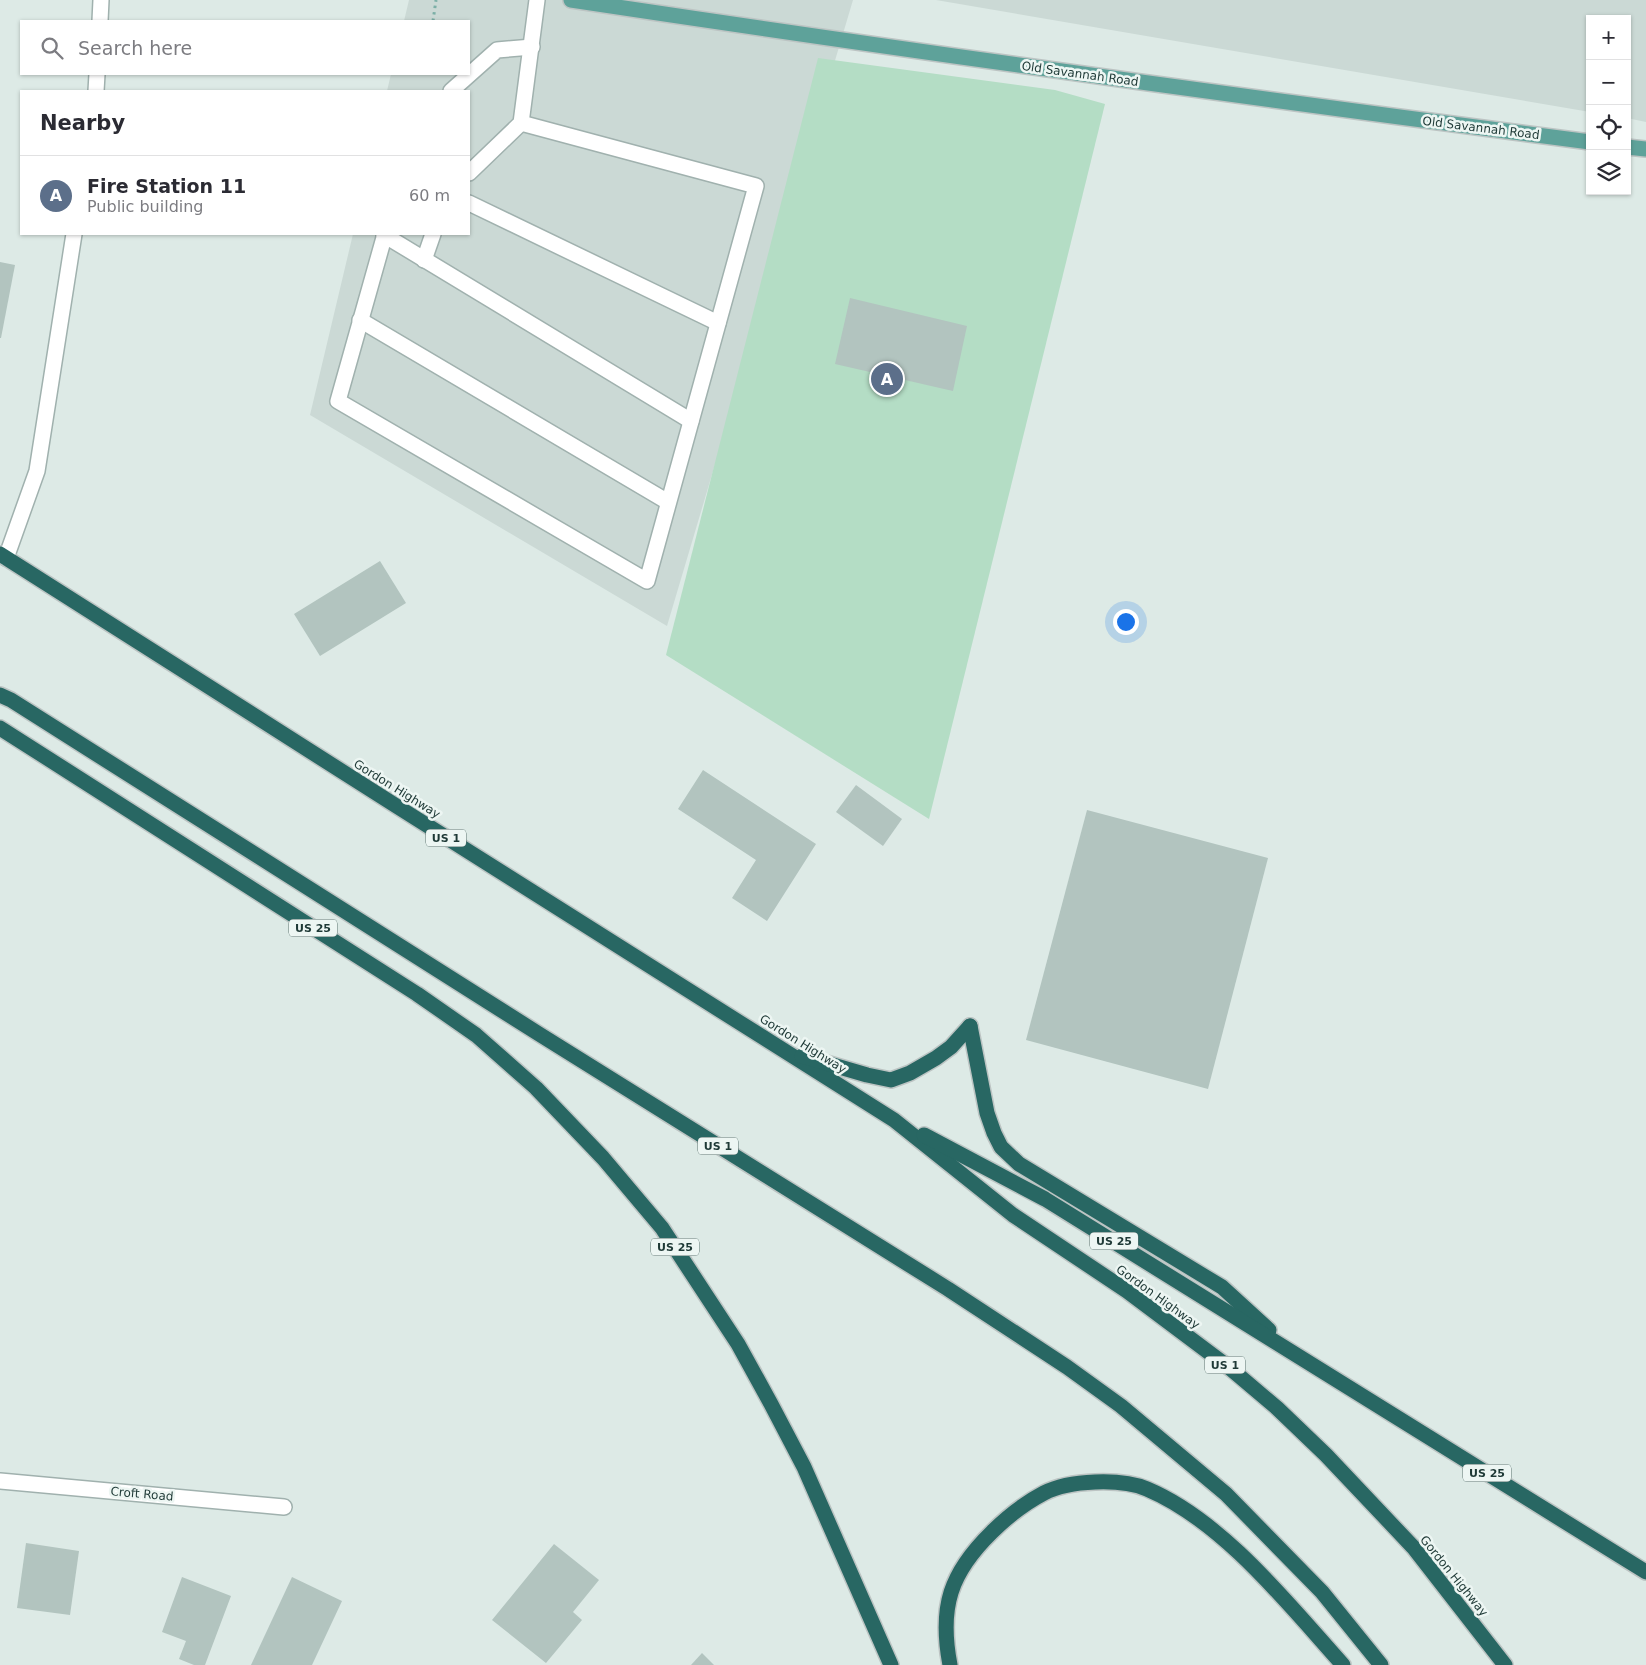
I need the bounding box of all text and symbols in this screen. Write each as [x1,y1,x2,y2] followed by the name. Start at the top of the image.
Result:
[1586,15,1631,195] map controls
[1586,15,1631,60] button: +
[20,20,470,75] search box
[38,34,66,62] icon: search
[78,37,192,59] text: Search here
[1021,59,1139,89] street label: Old Savannah Road
[1586,60,1631,105] button: −
[1586,105,1631,150] button: locate
[40,111,125,135] text: Nearby
[1422,114,1540,142] street label: Old Savannah Road
[1586,150,1631,195] button: layers
[87,175,246,197] text: Fire Station 11
[50,186,62,205] text: A
[409,186,450,205] text: 60 m
[87,197,204,216] text: Public building
[871,360,903,398] pin: A
[1113,609,1139,635] your location
[351,757,443,821] street label: Gordon Highway
[426,830,466,846] road number: US 1
[289,920,337,936] road number: US 25
[757,1012,849,1076] street label: Gordon Highway
[698,1138,738,1154] road number: US 1
[1090,1232,1138,1250] road number: US 25
[651,1238,699,1256] road number: US 25
[1114,1262,1202,1332] street label: Gordon Highway
[1205,1356,1245,1374] road number: US 1
[1463,1465,1511,1482] road number: US 25
[110,1484,174,1504] street label: Croft Road
[1417,1533,1491,1619] street label: Gordon Highway

